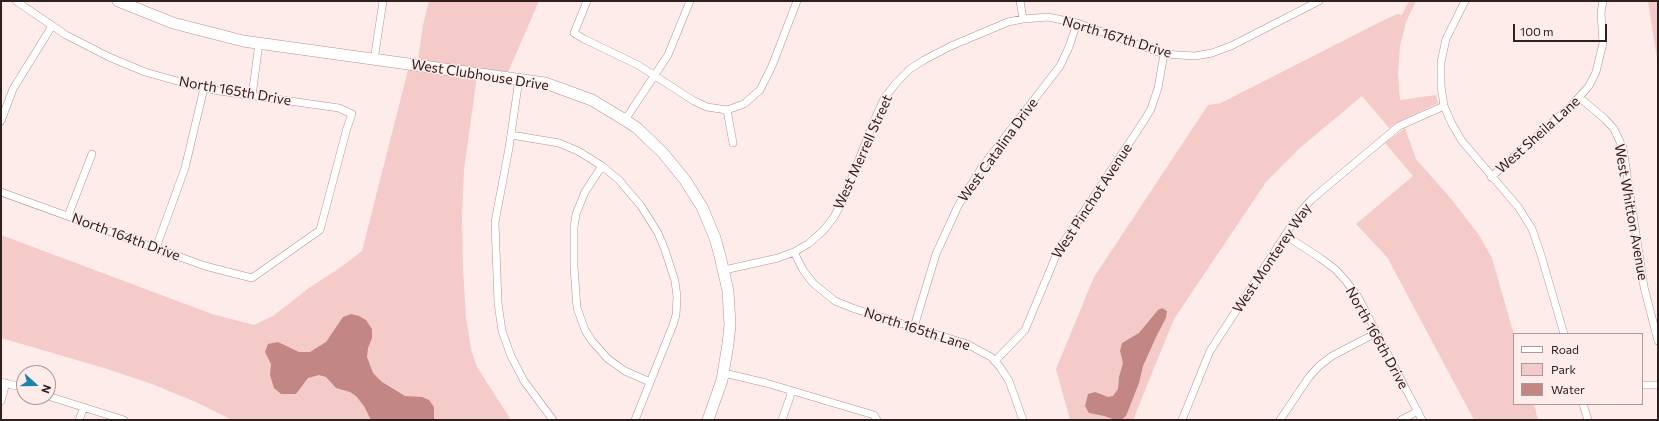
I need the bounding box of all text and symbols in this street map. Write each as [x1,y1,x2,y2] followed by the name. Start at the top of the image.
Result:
[1060,12,1174,62] street label: North 167th Drive
[1515,16,1609,42] scale bar
[1520,24,1554,38] text: 100 m
[410,56,550,94] street label: West Clubhouse Drive
[178,73,292,109] street label: North 165th Drive
[830,92,896,212] street label: West Merrell Street
[1493,93,1583,177] street label: West Sheila Lane
[955,95,1041,205] street label: West Catalina Drive
[1048,140,1136,262] street label: West Pinchot Avenue
[1611,142,1651,282] street label: West Whitton Avenue
[1229,200,1315,316] street label: West Monterey Way
[70,210,182,264] street label: North 164th Drive
[1342,284,1412,392] street label: North 166th Drive
[862,304,972,354] street label: North 165th Lane
[1513,333,1643,405] legend
[1551,342,1579,356] text: Road
[1551,362,1576,376] text: Park
[16,365,56,405] north arrow
[1551,382,1585,396] text: Water
[39,383,54,395] text: N

